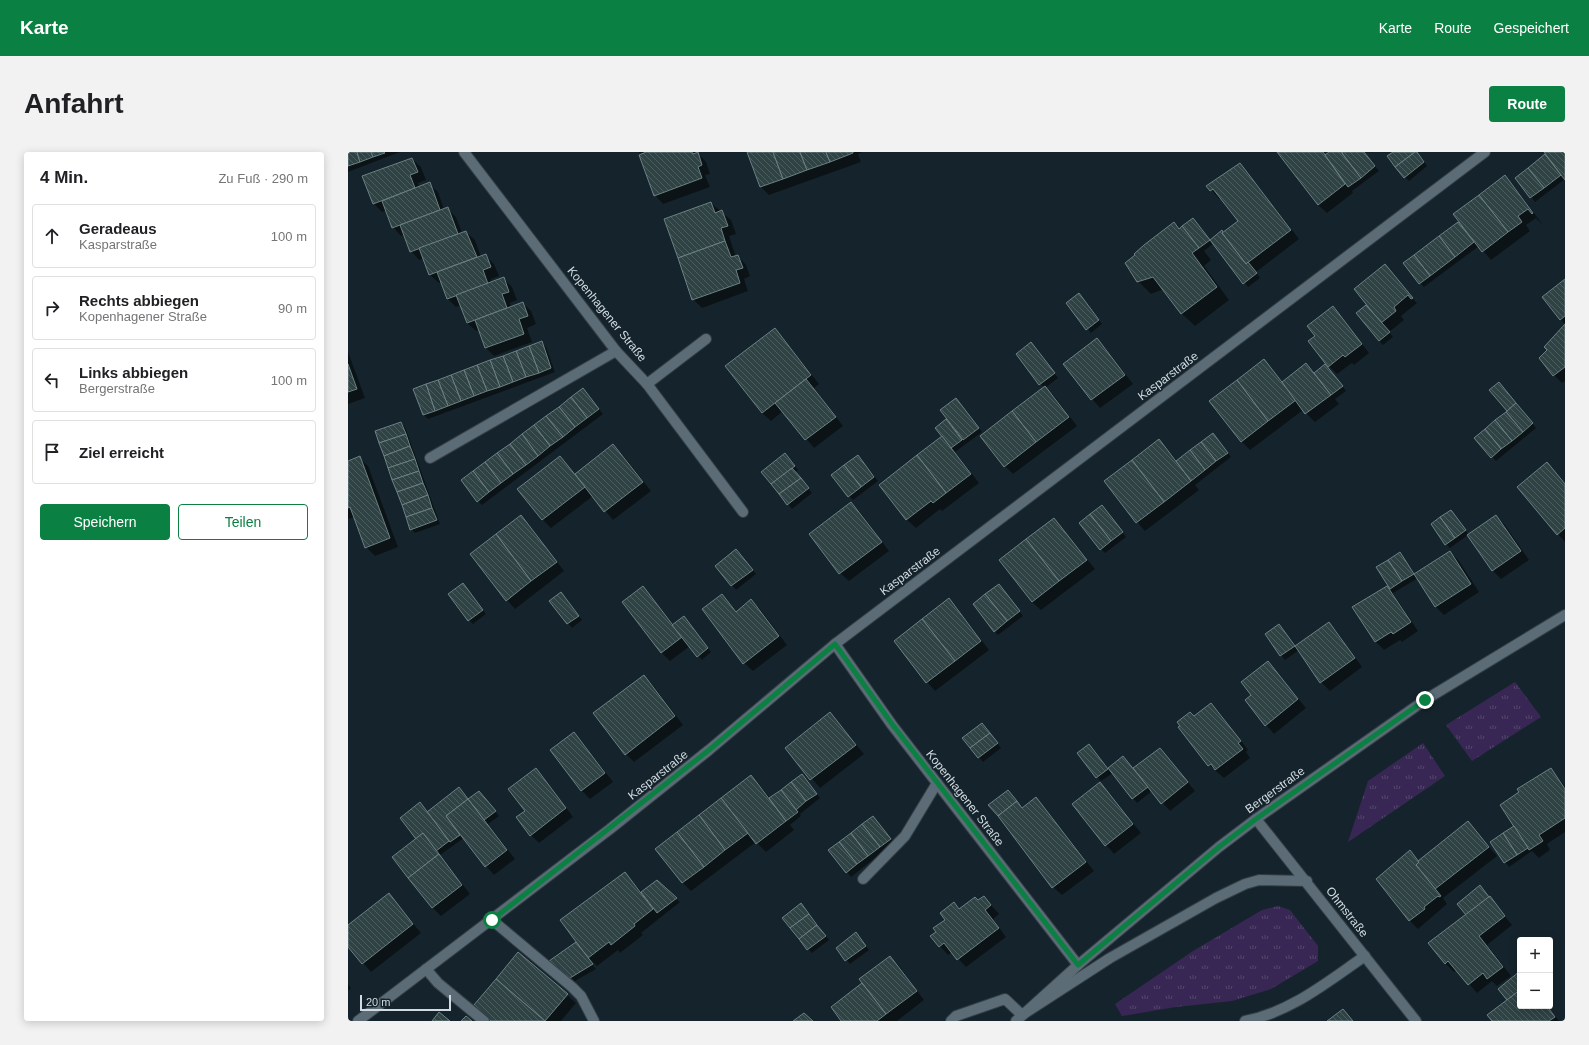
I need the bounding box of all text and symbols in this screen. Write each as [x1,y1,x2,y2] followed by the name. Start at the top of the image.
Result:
[20,17,69,38] text: Karte
[1379,20,1412,36] text: Karte
[1434,20,1472,36] text: Route
[1494,20,1569,36] text: Gespeichert
[1489,86,1565,122] button: Route
[24,88,124,119] text: Anfahrt
[40,168,88,187] text: 4 Min.
[218,171,308,186] text: Zu Fuß · 290 m
[79,220,157,237] text: Geradeaus
[41,225,63,247] icon: ahead
[271,229,307,244] text: 100 m
[79,237,157,252] text: Kasparstraße
[564,264,650,365] street label: Kopenhagener Straße
[79,292,199,309] text: Rechts abbiegen
[41,297,63,319] icon: right
[278,301,307,316] text: 90 m
[79,309,207,324] text: Kopenhagener Straße
[1135,349,1201,403] street label: Kasparstraße
[79,364,188,381] text: Links abbiegen
[41,369,63,391] icon: left
[271,373,307,388] text: 100 m
[79,381,155,396] text: Bergerstraße
[41,441,63,463] icon: arrive
[79,444,164,461] text: Ziel erreicht
[40,504,170,540] button: Speichern
[178,504,308,540] button: Teilen
[877,544,943,598] street label: Kasparstraße
[1416,691,1434,709] route end
[625,747,691,803] street label: Kasparstraße
[923,747,1007,849] street label: Kopenhagener Straße
[1243,764,1308,816] street label: Bergerstraße
[1323,884,1371,940] street label: Ohmstraße
[483,911,501,929] route start
[1517,937,1553,1009] map controls
[1517,937,1553,973] button: +
[1517,973,1553,1009] button: −
[360,993,451,1012] scale bar
[366,996,390,1008] text: 20 m

